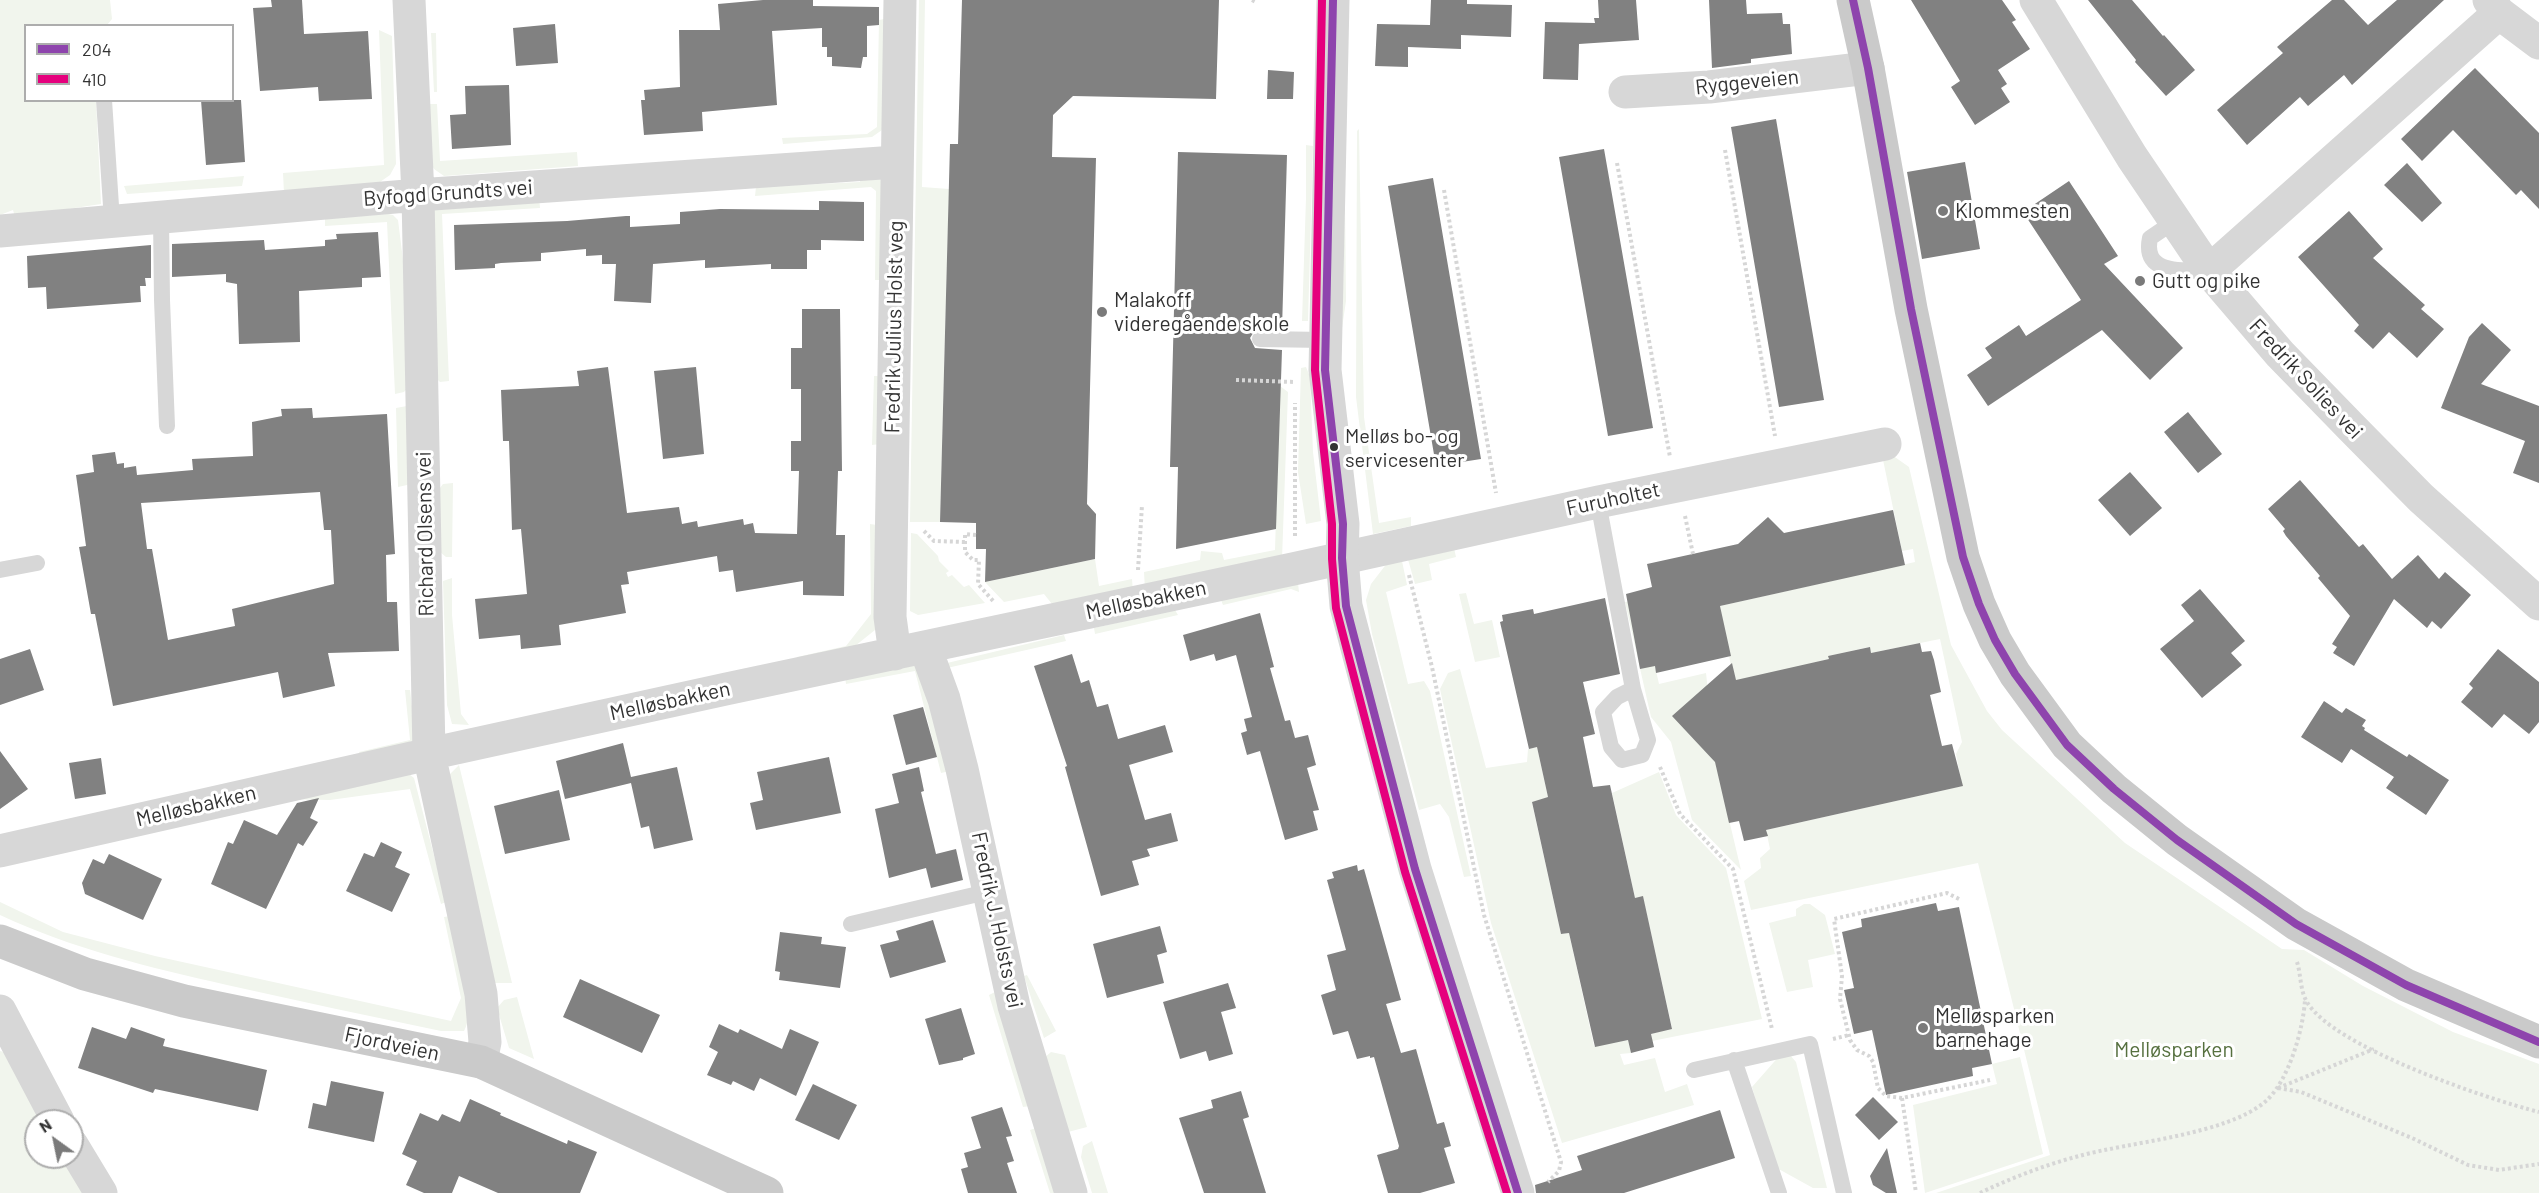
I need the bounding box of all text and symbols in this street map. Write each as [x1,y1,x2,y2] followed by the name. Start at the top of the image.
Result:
[24,24,234,102] legend
[82,38,112,60] text: 204
[1694,64,1800,100] street label: Ryggeveien
[82,68,107,90] text: 410
[362,174,534,212] street label: Byfogd Grundts vei
[1955,198,2070,224] place label: Klommesten
[1936,204,1950,218] marker: Klommesten
[880,220,908,434] street label: Fredrik Julius Holst veg
[2152,268,2261,294] place label: Gutt og pike
[2133,274,2147,288] marker: Gutt og pike
[1114,287,1289,337] place label: Malakoff videregående skole
[1095,305,1109,319] marker: Malakoff videregående skole
[2244,314,2368,444] street label: Fredrik Solies vei
[1345,424,1465,471] place label: Melløs bo- og servicesenter
[1328,441,1340,453] marker: Melløs bo- og servicesenter
[411,451,439,617] street label: Richard Olsens vei
[1564,477,1662,521] street label: Furuholtet
[1084,575,1208,625] street label: Melløsbakken
[608,676,732,726] street label: Melløsbakken
[134,780,258,832] street label: Melløsbakken
[966,830,1028,1010] street label: Fredrik J. Holsts vei
[1935,1003,2055,1053] place label: Melløsparken barnehage
[1916,1021,1930,1035] marker: Melløsparken barnehage
[342,1022,442,1066] street label: Fjordveien
[2114,1037,2234,1063] park label: Melløsparken
[24,1109,84,1169] north arrow
[35,1114,55,1136] text: N

